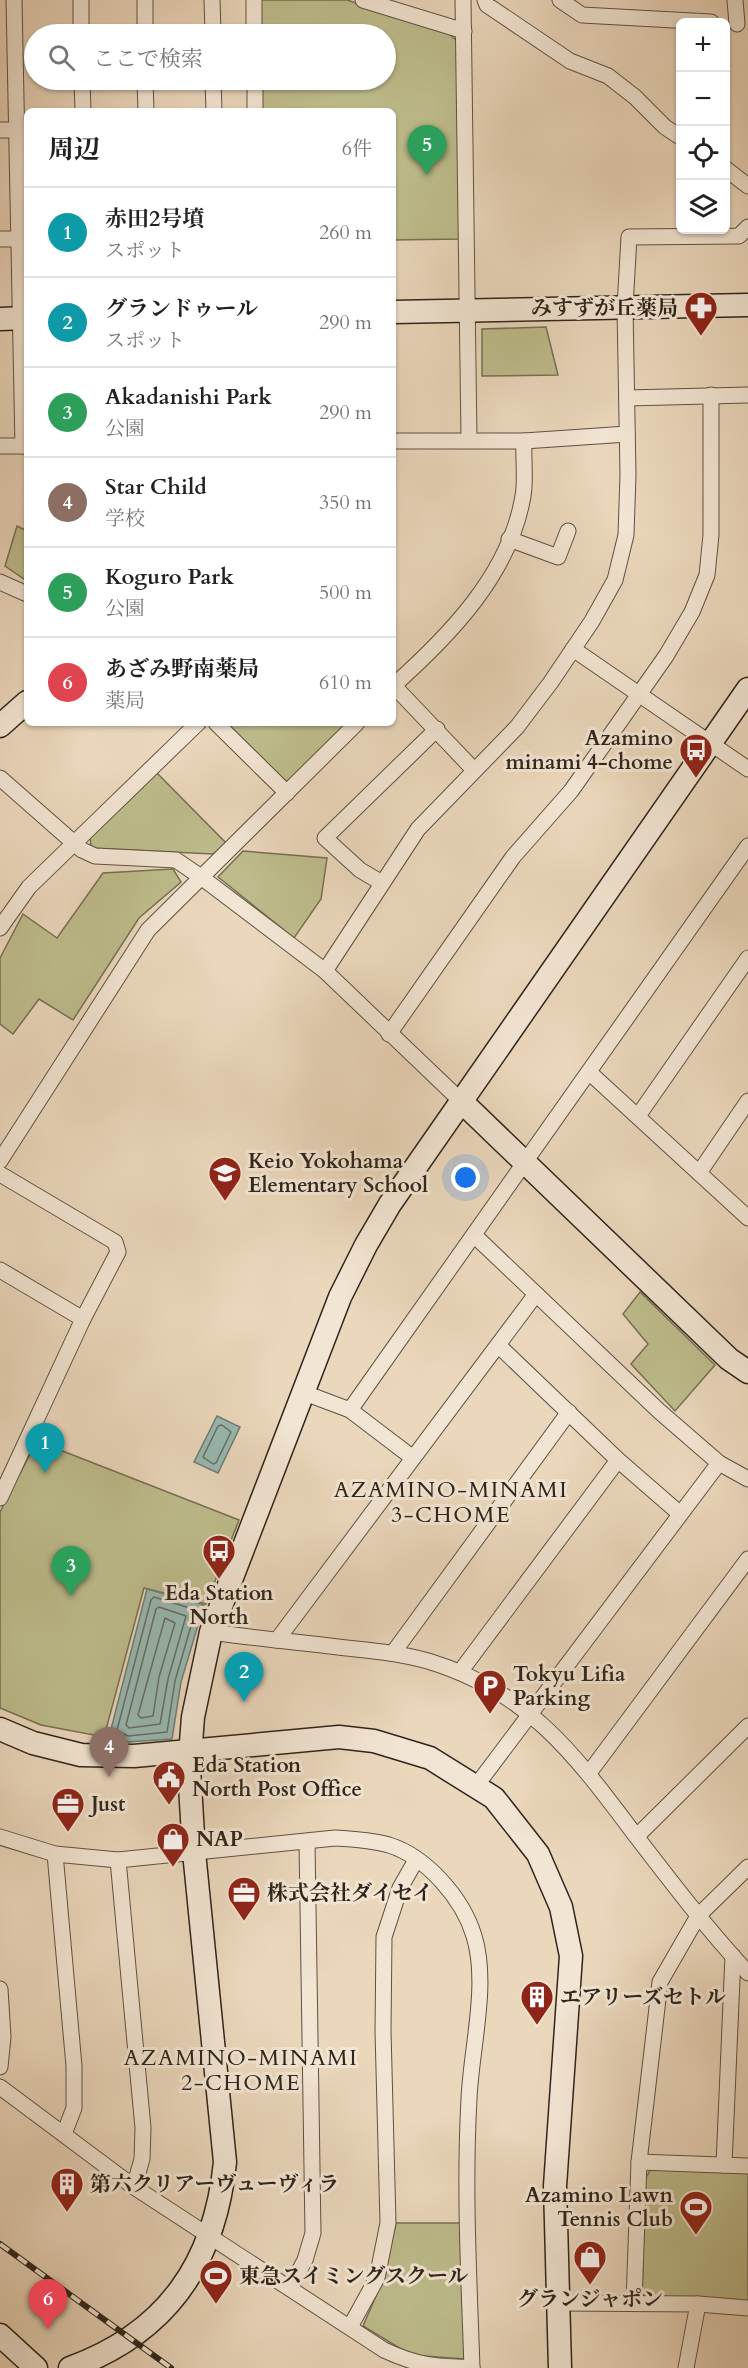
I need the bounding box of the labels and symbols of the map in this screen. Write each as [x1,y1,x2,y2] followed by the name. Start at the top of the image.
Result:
[408,126,446,175] pin: 5
[683,290,719,337] pharmacy icon: みすずが丘薬局
[531,294,678,323] place label: みすずが丘薬局
[505,724,673,777] place label: Azamino minami 4-chome
[678,732,714,779] bus stop icon: Azamino minami 4-chome
[248,1147,428,1200] place label: Keio Yokohama Elementary School
[207,1155,243,1202] school or university icon: Keio Yokohama Elementary School
[451,1163,480,1192] your location
[26,1424,64,1473] pin: 1
[334,1475,568,1530] district label: AZAMINO-MINAMI 3-CHOME
[201,1533,237,1580] bus stop icon: Eda Station North
[52,1546,90,1596] pin: 3
[164,1579,274,1632] place label: Eda Station North
[224,1652,264,1702] pin: 2
[513,1660,626,1713] place label: Tokyu Lifia Parking
[472,1668,508,1715] parking icon: Tokyu Lifia Parking
[90,1728,128,1777] pin: 4
[192,1751,362,1804] place label: Eda Station North Post Office
[151,1759,187,1806] public building icon: Eda Station North Post Office
[50,1786,86,1833] office icon: Just
[88,1790,126,1819] place label: Just
[155,1821,191,1868] shop icon: NAP
[196,1825,243,1854] place label: NAP
[226,1875,262,1922] office icon: 株式会社ダイセイ
[267,1879,433,1908] place label: 株式会社ダイセイ
[519,1979,555,2026] building icon: エアリーズセトル
[560,1983,726,2012] place label: エアリーズセトル
[124,2043,358,2098] district label: AZAMINO-MINAMI 2-CHOME
[49,2166,85,2213] building icon: 第六クリアーヴューヴィラ
[90,2170,339,2199] place label: 第六クリアーヴューヴィラ
[525,2181,673,2234] place label: Azamino Lawn Tennis Club
[678,2189,714,2236] sports icon: Azamino Lawn Tennis Club
[572,2239,608,2286] shop icon: グランジャポン
[198,2258,234,2305] sports icon: 東急スイミングスクール
[239,2262,469,2291] place label: 東急スイミングスクール
[28,2280,68,2329] pin: 6
[517,2285,663,2314] place label: グランジャポン

